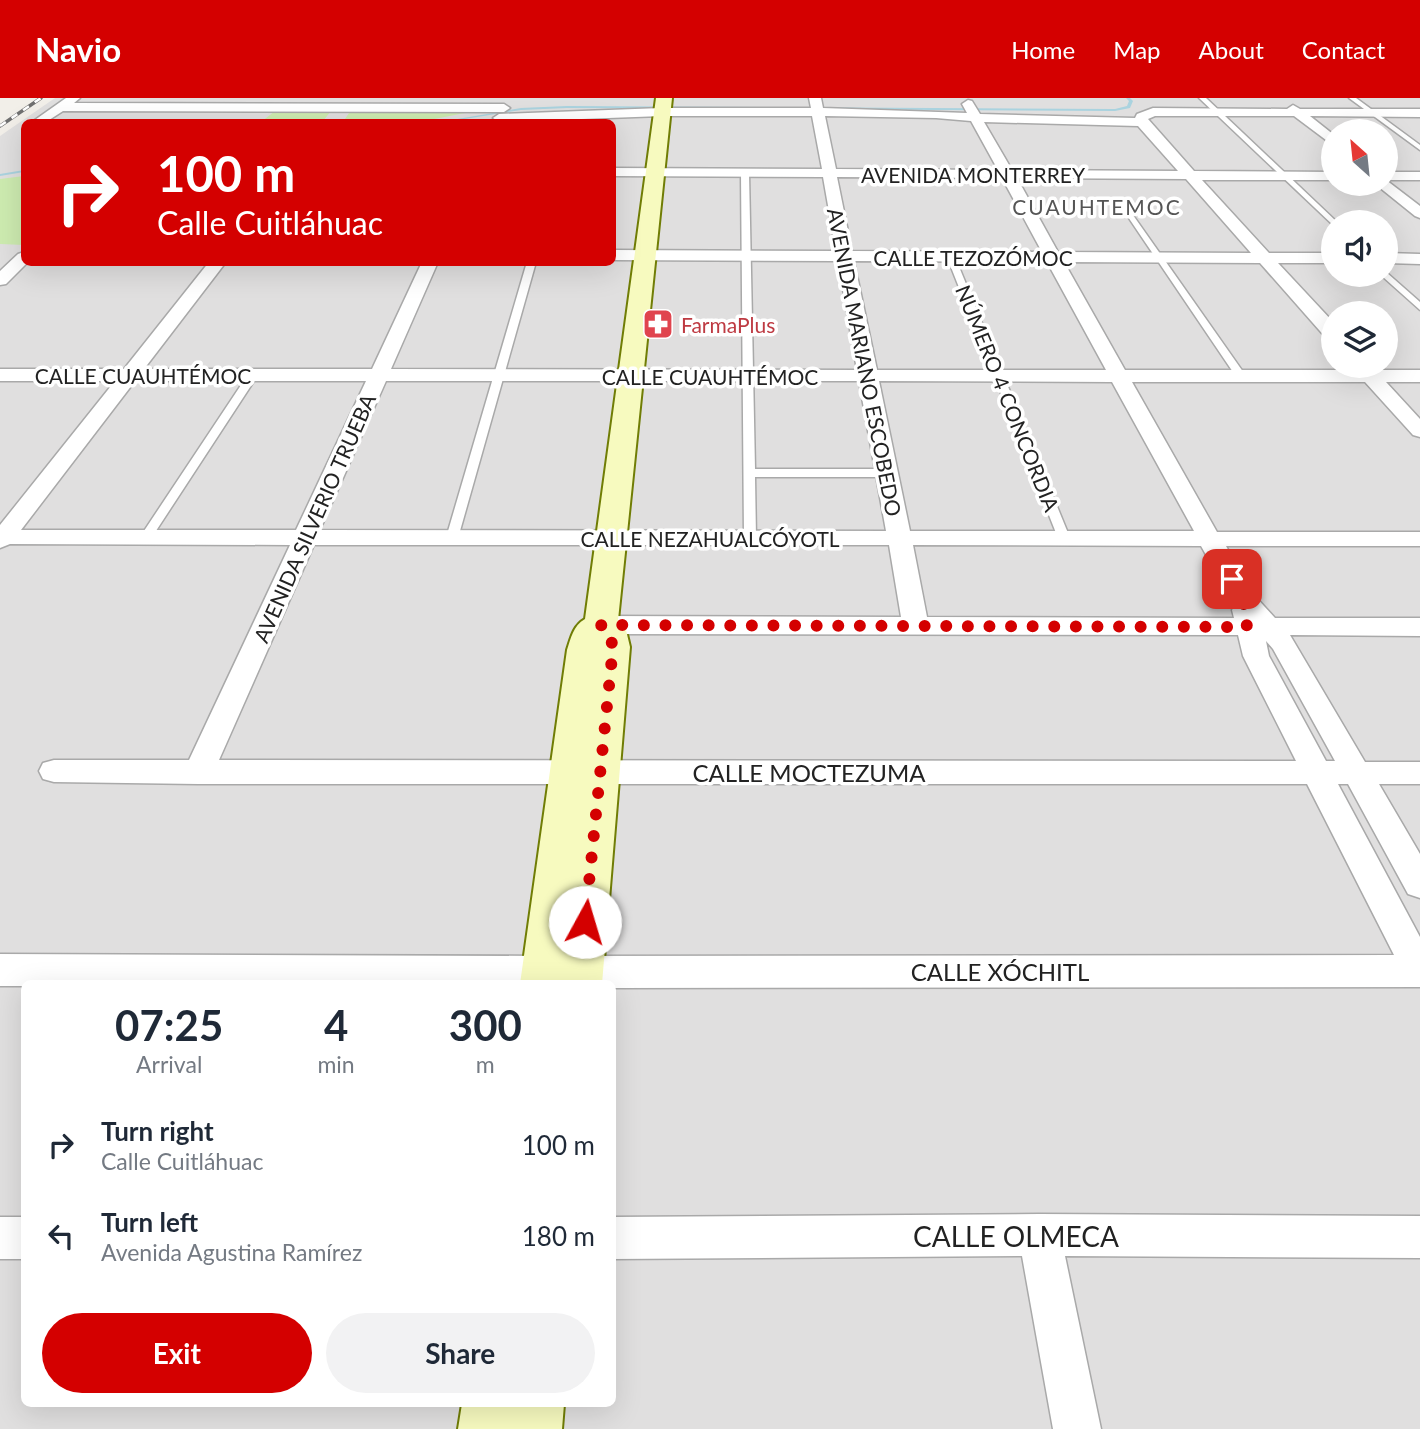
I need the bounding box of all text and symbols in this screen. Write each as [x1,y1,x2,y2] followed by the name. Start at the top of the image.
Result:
[35,29,121,69] text: Navio
[1011,35,1075,64] text: Home
[1113,35,1161,64] text: Map
[1199,35,1264,64] text: About
[1302,35,1385,64] text: Contact
[1321,119,1398,196] north arrow
[1321,119,1398,378] map controls
[157,144,295,202] text: 100 m
[42,147,133,238] icon: right
[861,162,1086,187] street label: AVENIDA MONTERREY
[1012,194,1182,219] district label: CUAUHTEMOC
[157,203,383,242] text: Calle Cuitláhuac
[823,206,907,518] street label: AVENIDA MARIANO ESCOBEDO
[1321,210,1398,287] button: sound
[873,245,1073,270] street label: CALLE TEZOZÓMOC
[951,281,1065,516] street label: NÚMERO 4 CONCORDIA
[1321,301,1398,378] button: layers
[641,307,675,341] pharmacy icon: FarmaPlus
[681,312,775,337] place label: FarmaPlus
[35,363,251,388] street label: CALLE CUAUHTÉMOC
[602,364,818,389] street label: CALLE CUAUHTÉMOC
[248,389,381,646] street label: AVENIDA SILVERIO TRUEBA
[580,526,840,551] street label: CALLE NEZAHUALCÓYOTL
[1202,549,1262,609] pin
[1213,560,1251,598] icon: arrive
[692,758,926,787] street label: CALLE MOCTEZUMA
[548,885,622,959] position arrow
[911,957,1089,986] street label: CALLE XÓCHITL
[115,1000,223,1050] text: 07:25
[324,1000,348,1050] text: 4
[449,1000,522,1050] text: 300
[136,1050,202,1078] text: Arrival
[317,1050,355,1078] text: min
[476,1050,495,1078] text: m
[101,1115,214,1147] text: Turn right
[42,1126,80,1164] icon: right
[522,1129,595,1161] text: 100 m
[101,1147,263,1175] text: Calle Cuitláhuac
[101,1206,198,1238] text: Turn left
[42,1217,80,1255] icon: left
[913,1219,1119,1253] street label: CALLE OLMECA
[522,1220,595,1252] text: 180 m
[101,1238,362,1266] text: Avenida Agustina Ramírez
[42,1313,312,1393] button: Exit
[326,1313,595,1393] button: Share

